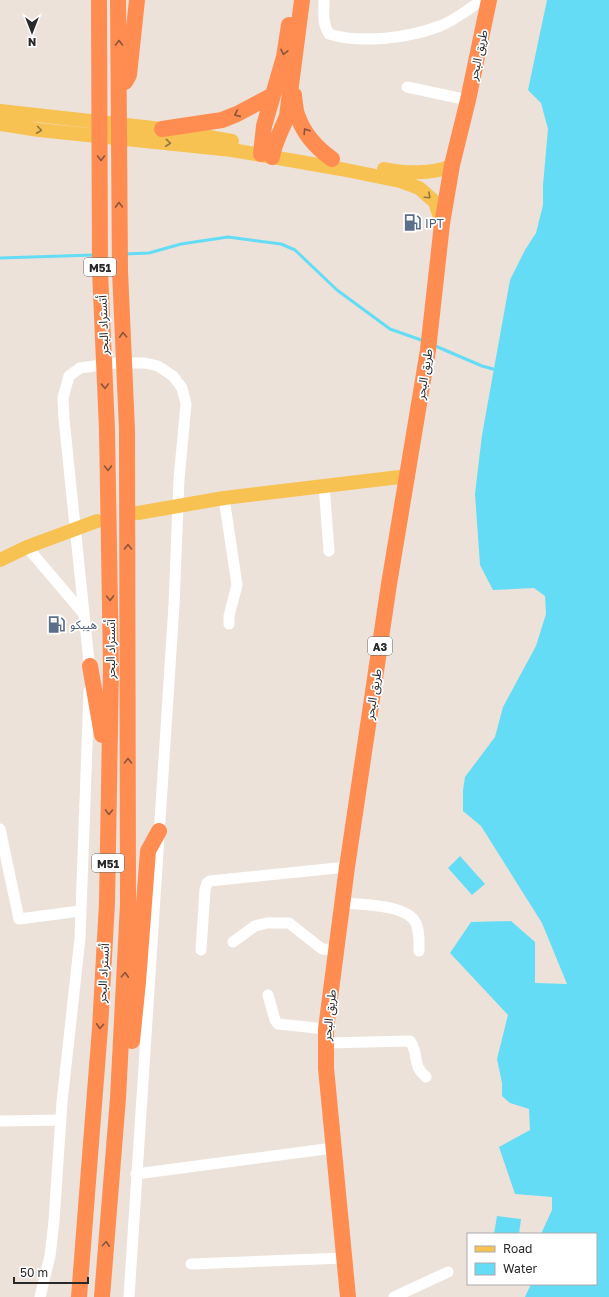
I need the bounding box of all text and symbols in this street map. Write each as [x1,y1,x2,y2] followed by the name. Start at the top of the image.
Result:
[12,12,52,52] north arrow
[465,28,492,83] street label: طريق البحر
[28,36,36,49] text: N
[114,40,123,46] one-way arrow
[281,49,289,56] one-way arrow
[233,109,240,117] one-way arrow
[36,125,42,134] one-way arrow
[303,128,310,135] one-way arrow
[165,139,171,148] one-way arrow
[97,155,105,161] one-way arrow
[423,191,431,198] one-way arrow
[115,202,123,208] one-way arrow
[402,213,422,233] fuel station icon: IPT
[425,216,445,231] place label: IPT
[84,258,116,276] road number: M51
[94,295,112,356] street label: أتستراد البحر
[118,332,127,338] one-way arrow
[412,347,436,402] street label: طريق البحر
[101,383,110,389] one-way arrow
[104,465,112,471] one-way arrow
[124,544,132,550] one-way arrow
[106,595,114,601] one-way arrow
[47,614,67,634] fuel station icon: هيبكو
[70,617,97,632] place label: هيبكو
[103,619,118,680] street label: أتستراد البحر
[368,637,392,655] road number: A3
[361,667,385,722] street label: طريق البحر
[124,758,132,764] one-way arrow
[105,809,113,815] one-way arrow
[92,854,124,872] road number: M51
[94,943,112,1004] street label: أتستراد البحر
[121,972,130,978] one-way arrow
[319,989,340,1042] street label: طريق البحر
[96,1023,105,1029] one-way arrow
[467,1233,597,1285] legend
[102,1241,111,1247] one-way arrow
[503,1241,532,1256] text: Road
[14,1259,88,1285] scale bar
[503,1261,537,1276] text: Water
[20,1265,48,1280] text: 50 m

